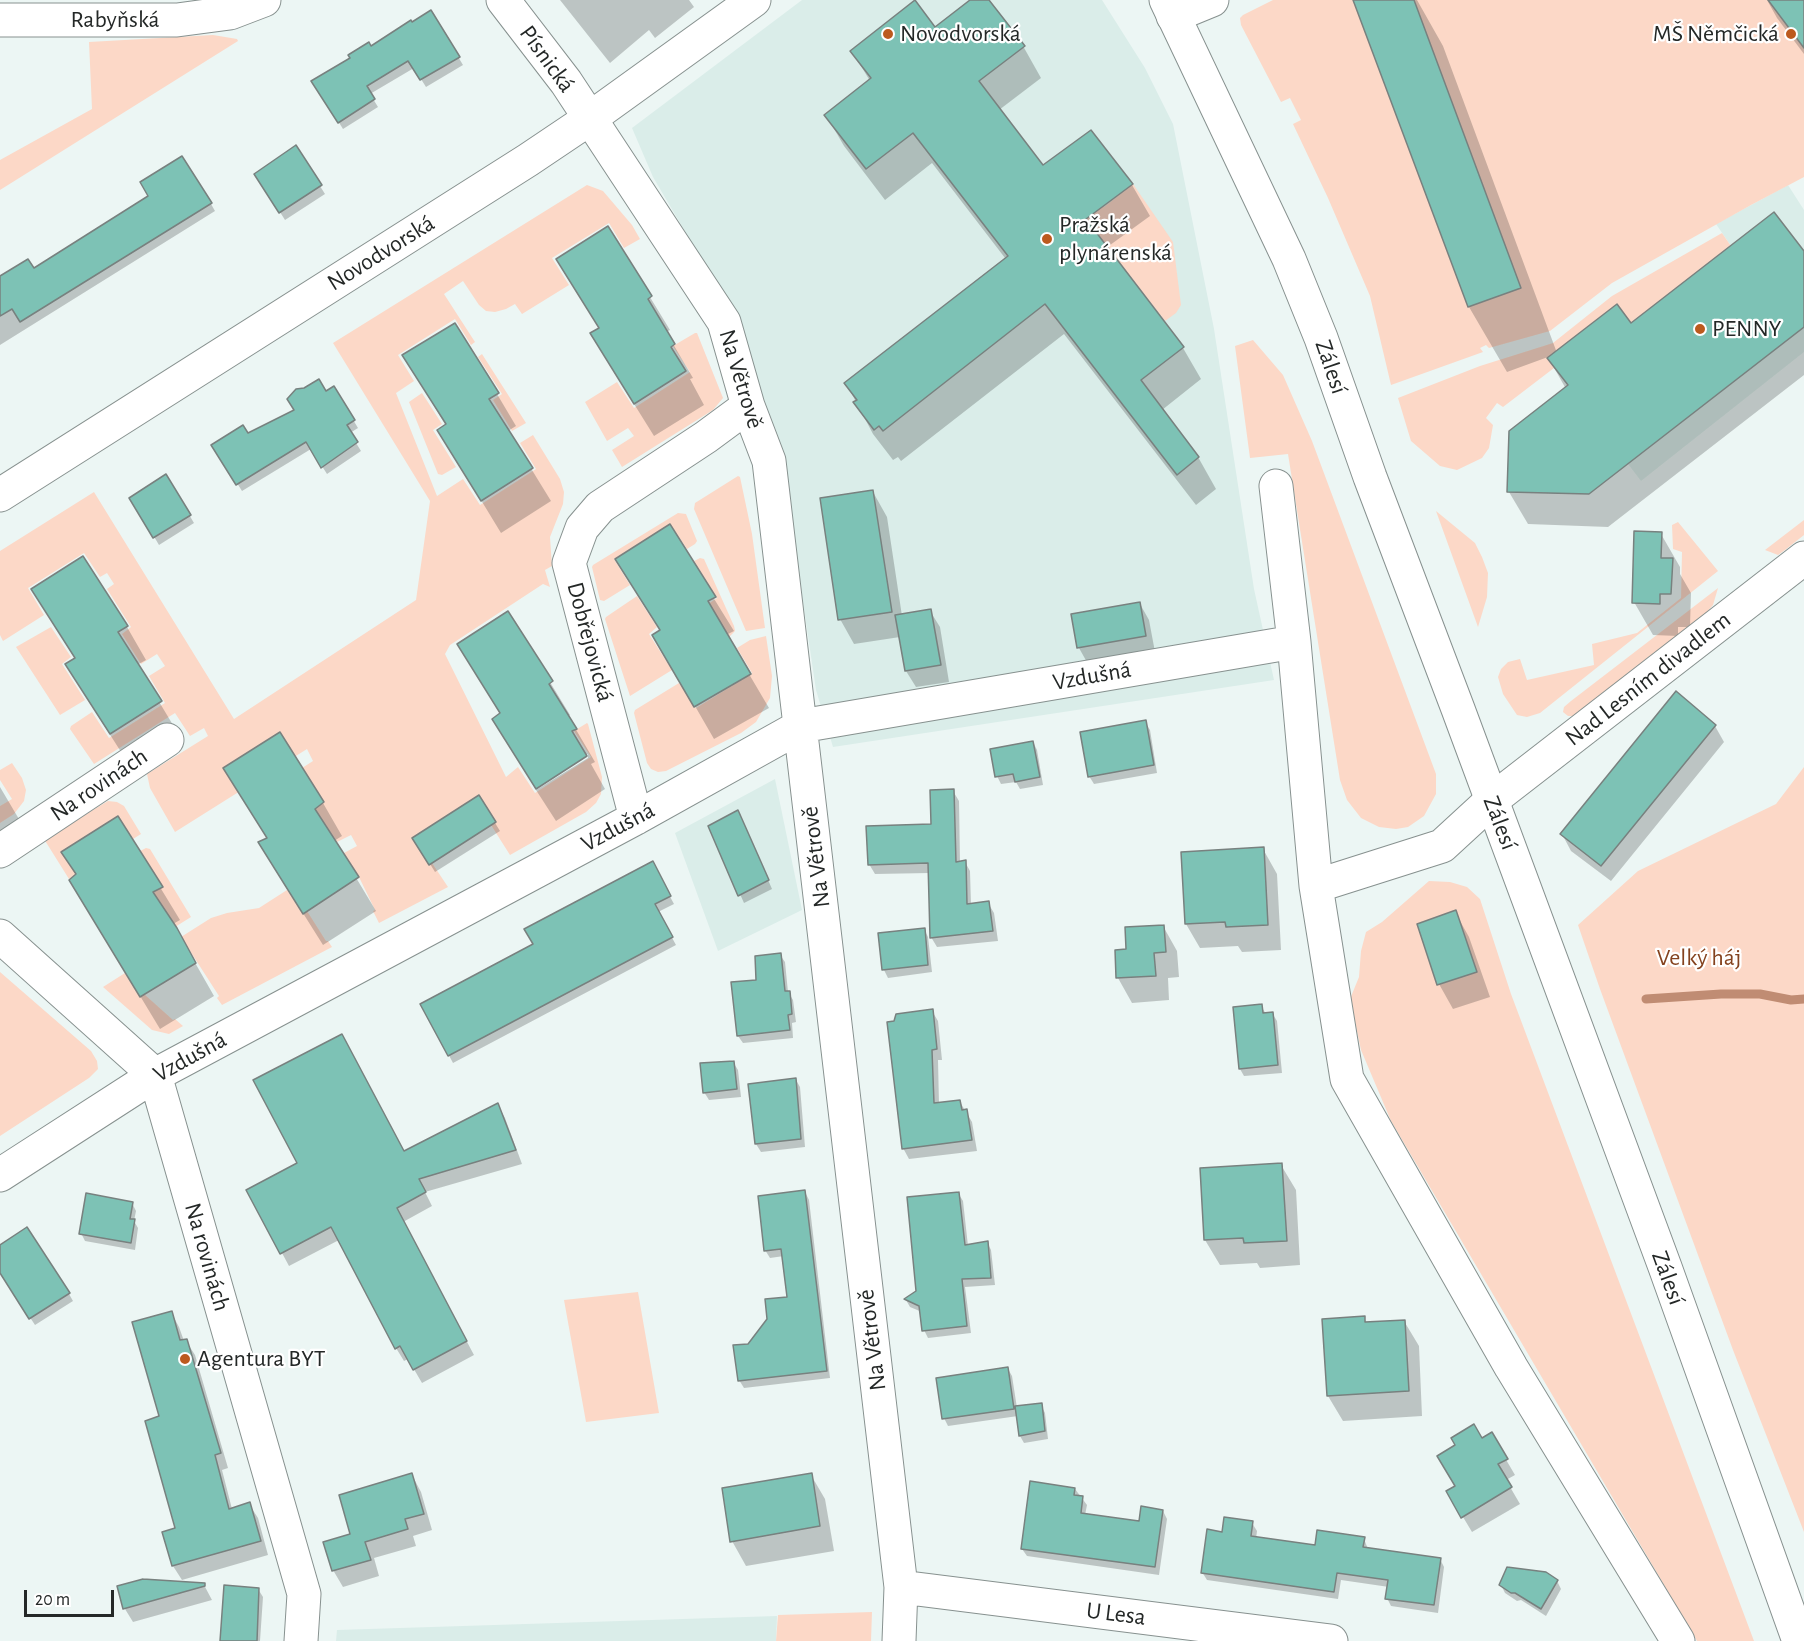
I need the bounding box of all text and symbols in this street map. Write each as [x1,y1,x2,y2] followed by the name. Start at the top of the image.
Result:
[71,6,159,34] street label: Rabyňská
[513,20,581,98] street label: Písnická
[900,20,1021,48] place label: Novodvorská
[1653,20,1779,48] place label: MŠ Němčická
[881,27,895,41] marker: Novodvorská
[1784,27,1798,41] marker: MŠ Němčická
[322,209,440,297] street label: Novodvorská
[1059,211,1172,267] place label: Pražská plynárenská
[1040,232,1054,246] marker: Pražská plynárenská
[1712,315,1782,343] place label: PENNY
[1693,322,1707,336] marker: PENNY
[712,326,770,432] street label: Na Větrově
[1308,336,1354,398] street label: Zálesí
[560,579,620,705] street label: Dobřejovická
[1560,605,1736,753] street label: Nad Lesním divadlem
[1050,655,1134,697] street label: Vzdušná
[45,742,153,828] street label: Na rovinách
[1477,792,1523,854] street label: Zálesí
[576,796,660,858] street label: Vzdušná
[795,805,837,909] street label: Na Větrově
[1657,944,1741,972] park label: Velký háj
[148,1025,232,1089] street label: Vzdušná
[178,1200,236,1314] street label: Na rovinách
[1645,1247,1691,1309] street label: Zálesí
[851,1288,893,1392] street label: Na Větrově
[197,1345,326,1373] place label: Agentura BYT
[178,1352,192,1366] marker: Agentura BYT
[27,1578,117,1616] scale bar
[35,1591,70,1609] text: 20 m
[1085,1596,1147,1632] street label: U Lesa

